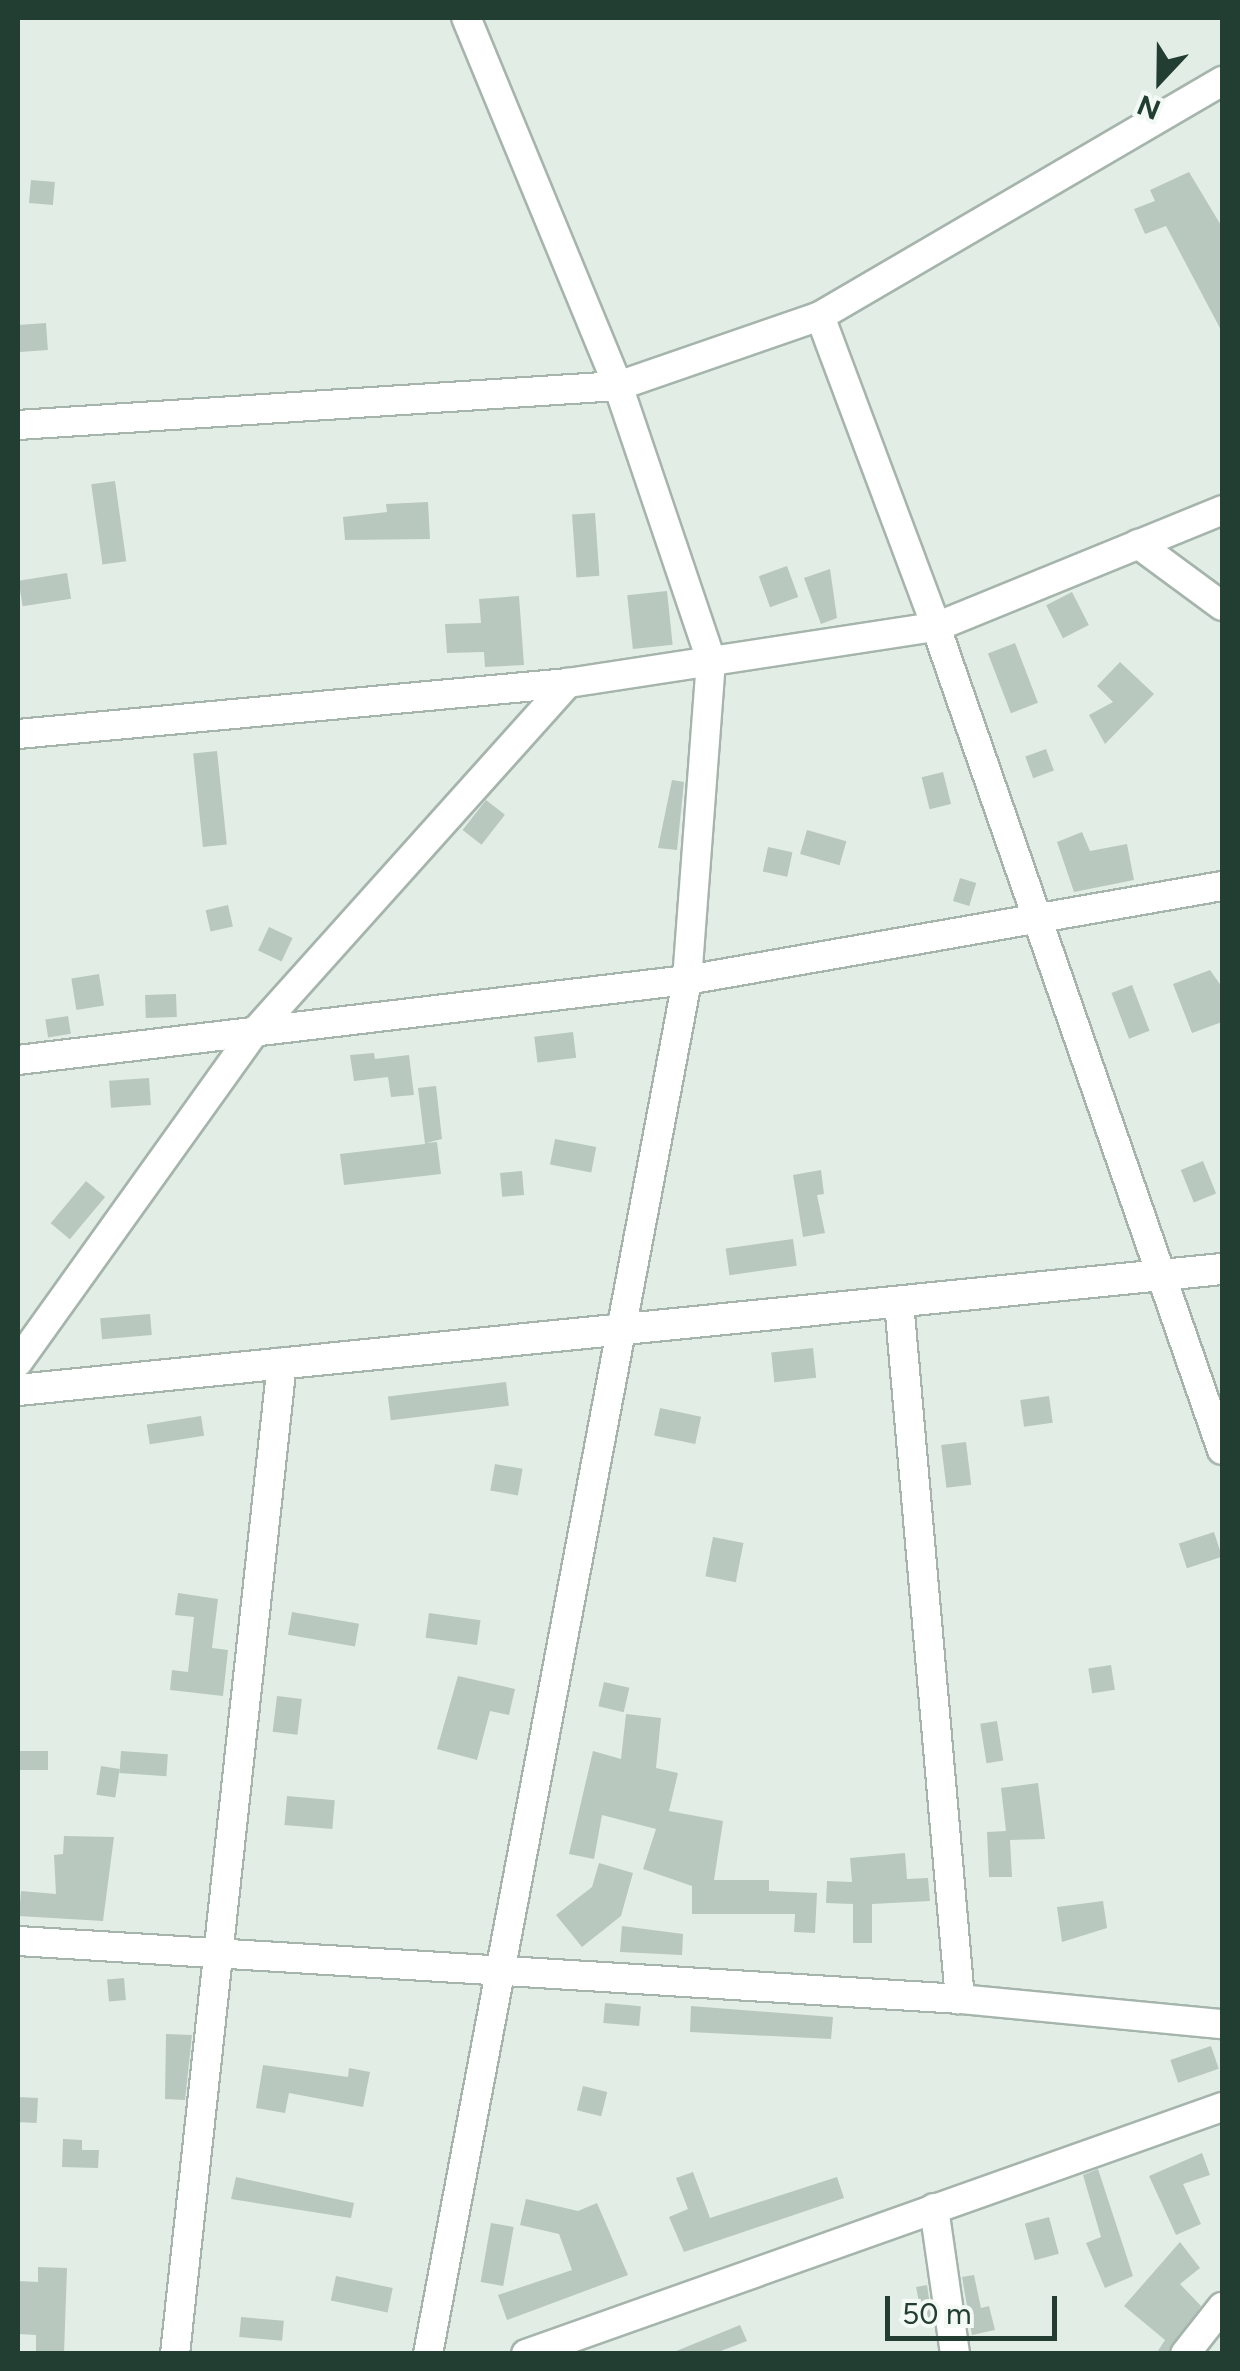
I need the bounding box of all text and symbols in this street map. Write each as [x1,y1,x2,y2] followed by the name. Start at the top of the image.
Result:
[1110,30,1210,130] north arrow
[1132,88,1165,128] text: N
[890,2276,1062,2338] scale bar
[902,2295,971,2332] text: 50 m

